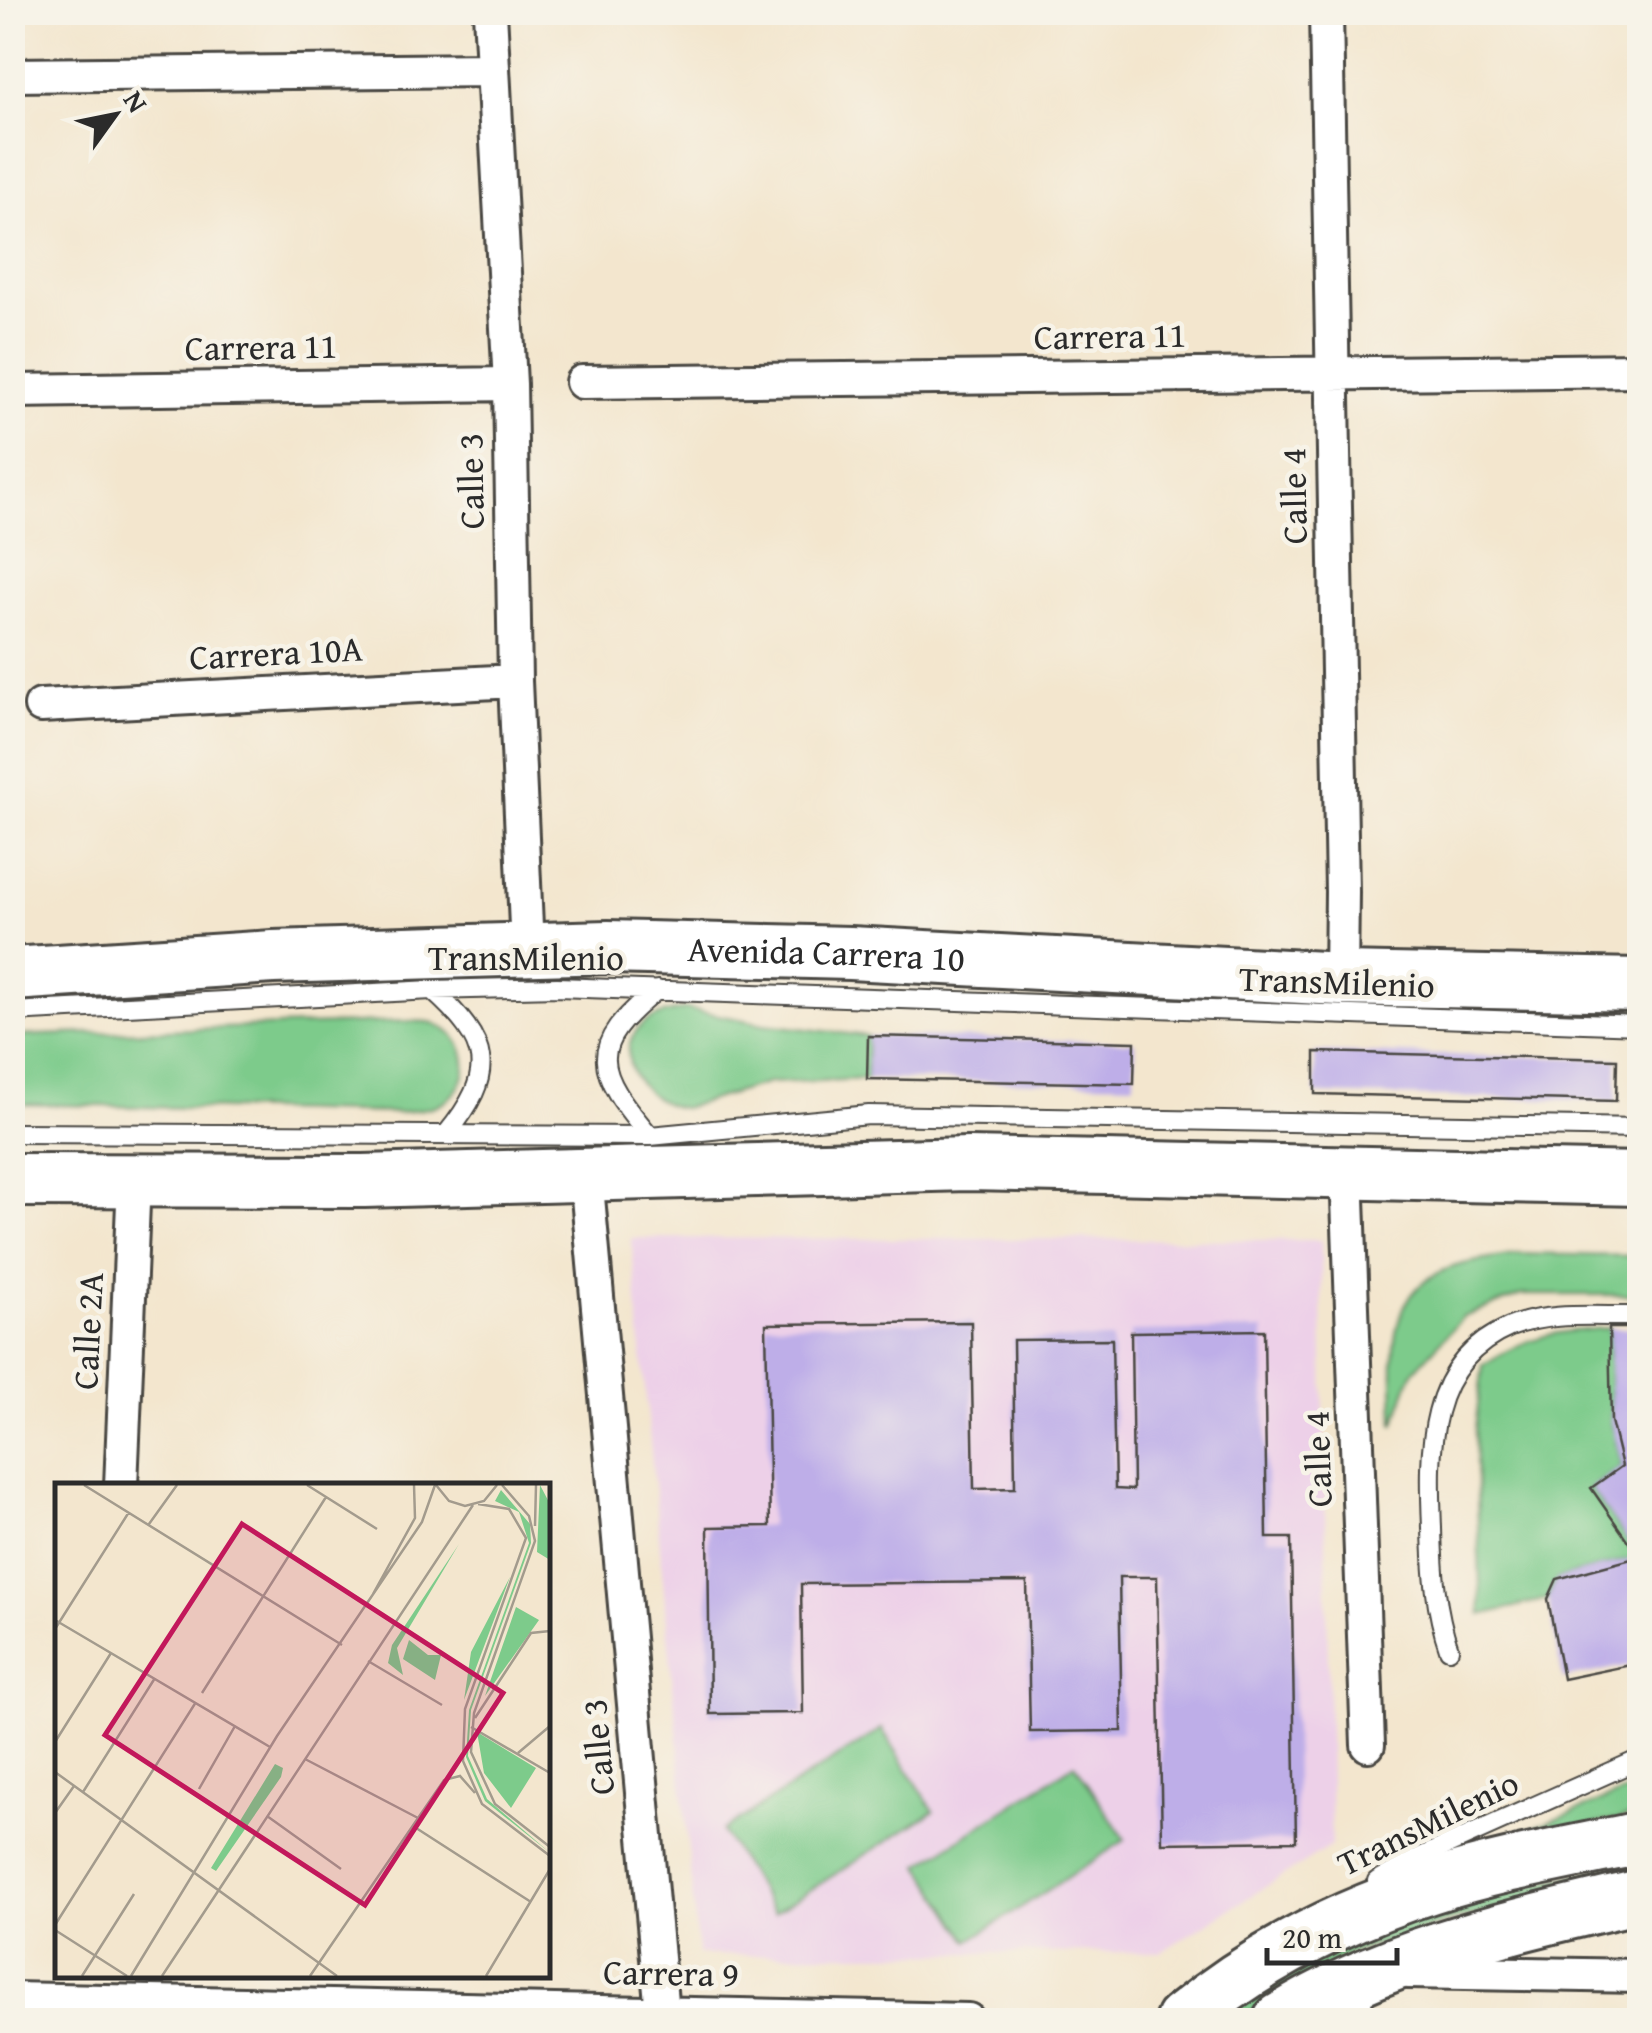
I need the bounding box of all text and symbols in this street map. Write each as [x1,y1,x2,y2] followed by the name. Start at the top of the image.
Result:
[65,65,165,165] north arrow
[114,82,159,120] text: N
[1033,309,1187,362] street label: Carrera 11
[184,320,338,373] street label: Carrera 11
[444,432,497,530] street label: Calle 3
[1267,447,1320,545] street label: Calle 4
[188,622,364,683] street label: Carrera 10A
[687,923,966,984] street label: Avenida Carrera 10
[428,932,624,983] street label: TransMilenio
[1238,953,1436,1010] street label: TransMilenio
[59,1271,116,1391] street label: Calle 2A
[1290,1410,1345,1508] street label: Calle 4
[55,1483,550,1978] inset map
[568,1697,627,1797] street label: Calle 3
[1329,1757,1527,1888] street label: TransMilenio
[1267,1903,1397,1965] scale bar
[1282,1915,1342,1959] text: 20 m
[603,1946,739,1999] street label: Carrera 9

